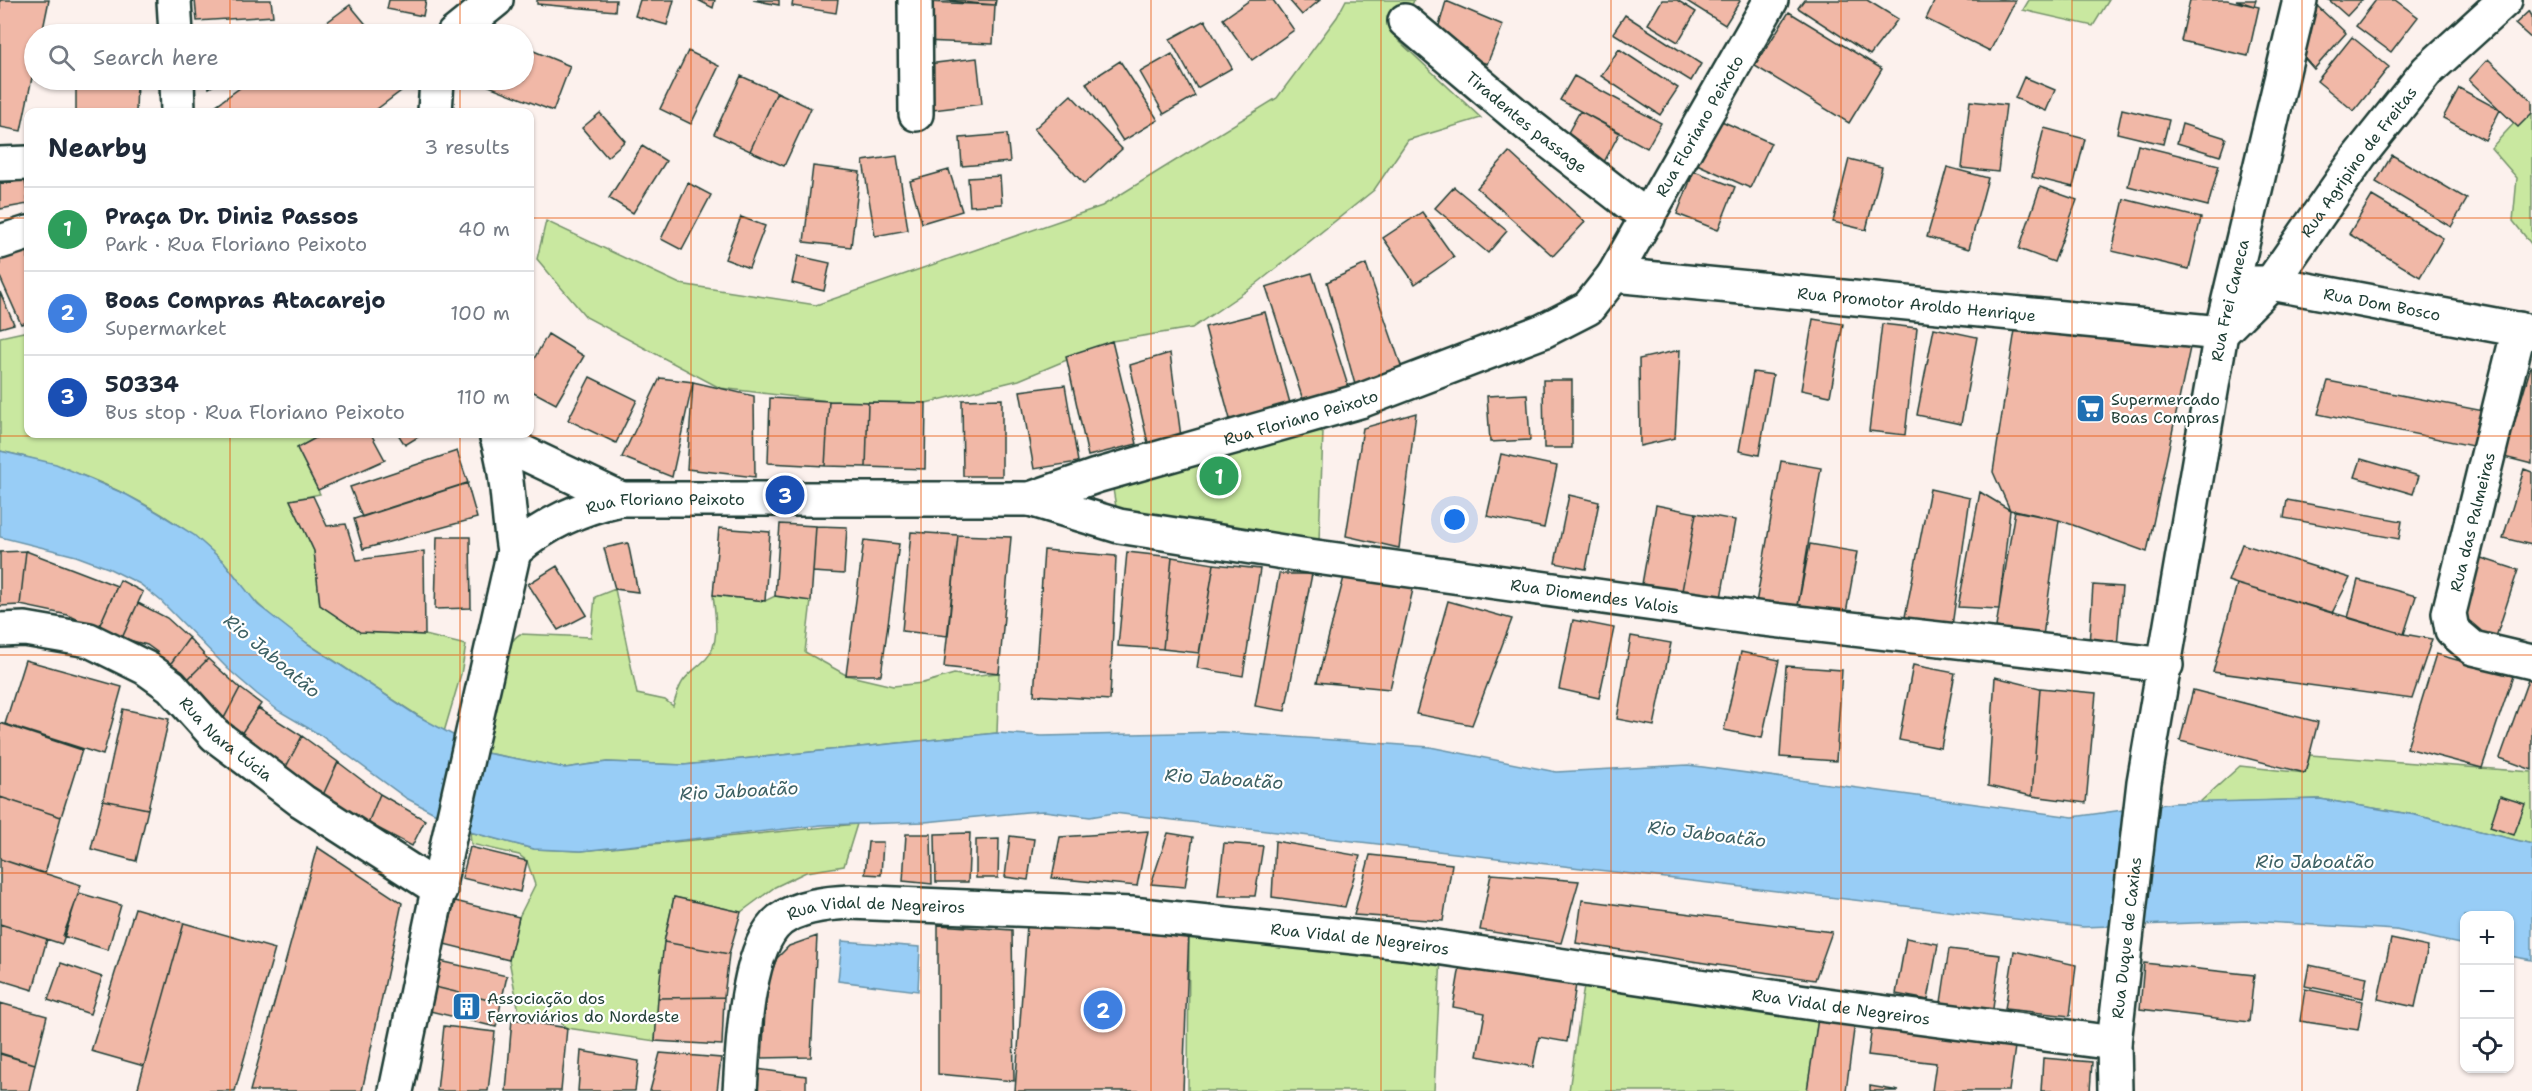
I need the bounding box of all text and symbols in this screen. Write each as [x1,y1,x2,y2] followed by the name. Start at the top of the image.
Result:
[24,24,534,90] search box
[45,41,78,74] icon: search
[93,43,219,72] text: Search here
[1651,51,1748,201] street label: Rua Floriano Peixoto
[1461,67,1591,178] street label: Tiradentes passage
[2296,82,2422,242] street label: Rua Agripino de Freitas
[48,130,147,165] text: Nearby
[424,134,510,160] text: 3 results
[105,202,358,231] text: Praça Dr. Diniz Passos
[63,216,72,242] text: 1
[458,216,510,242] text: 40 m
[105,231,367,257] text: Park · Rua Floriano Peixoto
[2206,237,2254,363] street label: Rua Frei Caneca
[1796,283,2037,326] street label: Rua Promotor Aroldo Henrique
[2322,283,2442,326] street label: Rua Dom Bosco
[105,286,386,315] text: Boas Compras Atacarejo
[61,300,75,326] text: 2
[450,300,510,326] text: 100 m
[105,315,227,341] text: Supermarket
[105,370,179,399] text: 50334
[61,384,75,410] text: 3
[456,384,510,410] text: 110 m
[1221,385,1381,450] street label: Rua Floriano Peixoto
[2111,389,2220,428] place label: Supermercado Boas Compras
[2074,392,2106,424] supermarket icon: Supermercado Boas Compras
[105,399,405,425] text: Bus stop · Rua Floriano Peixoto
[2445,450,2500,594] street label: Rua das Palmeiras
[1200,454,1238,498] pin: 1
[766,472,804,518] pin: 3
[583,489,745,519] street label: Rua Floriano Peixoto
[1440,505,1469,534] your location
[1509,574,1681,618] street label: Rua Diomendes Valois
[219,609,325,703] water label: Rio Jaboatão
[175,693,277,786] street label: Rua Nara Lúcia
[1164,763,1284,795] water label: Rio Jaboatão
[679,776,799,806] water label: Rio Jaboatão
[1647,815,1768,853] water label: Rio Jaboatão
[2256,850,2375,874] water label: Rio Jaboatão
[2107,856,2146,1020] street label: Rua Duque de Caxias
[783,892,966,925] street label: Rua Vidal de Negreiros
[2460,911,2514,1073] map controls
[2460,911,2514,965] button: +
[1270,918,1451,960] street label: Rua Vidal de Negreiros
[2460,965,2514,1019] button: −
[1751,984,1932,1030] street label: Rua Vidal de Negreiros
[487,988,680,1027] place label: Associação dos Ferroviários do Nordeste
[1084,988,1122,1032] pin: 2
[450,991,482,1023] building icon: Associação dos Ferroviários do Nordeste
[2460,1019,2514,1073] button: locate

